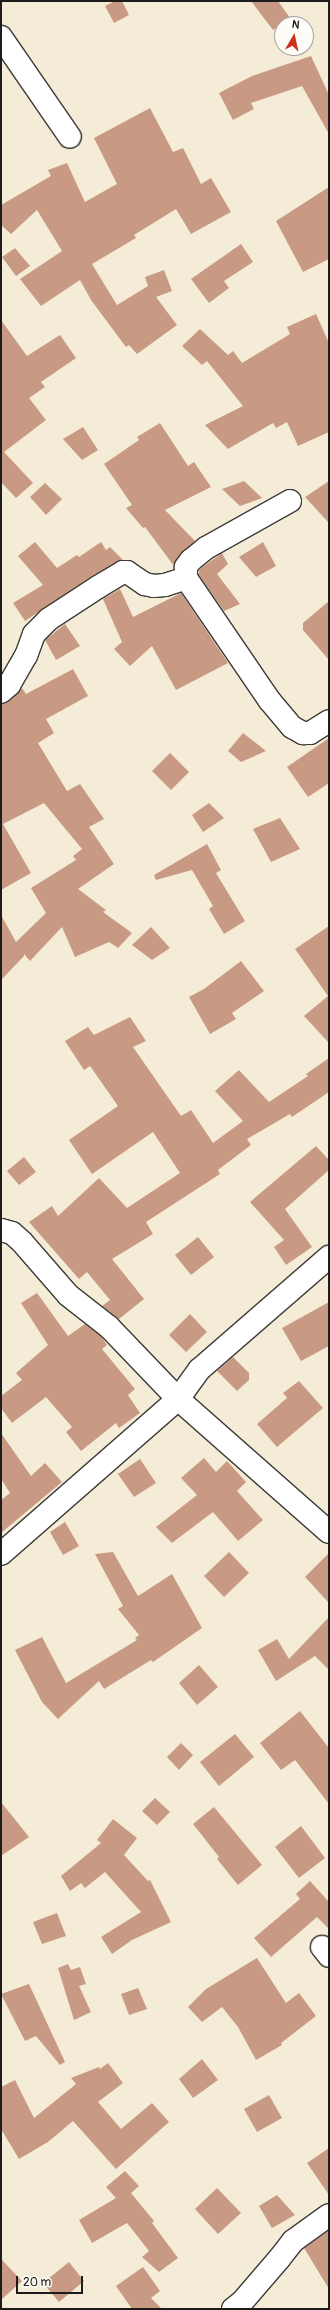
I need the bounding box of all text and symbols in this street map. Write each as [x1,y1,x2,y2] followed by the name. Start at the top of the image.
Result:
[274,16,314,56] north arrow
[291,18,300,32] text: N
[18,2268,85,2294] scale bar
[23,2275,51,2290] text: 20 m

